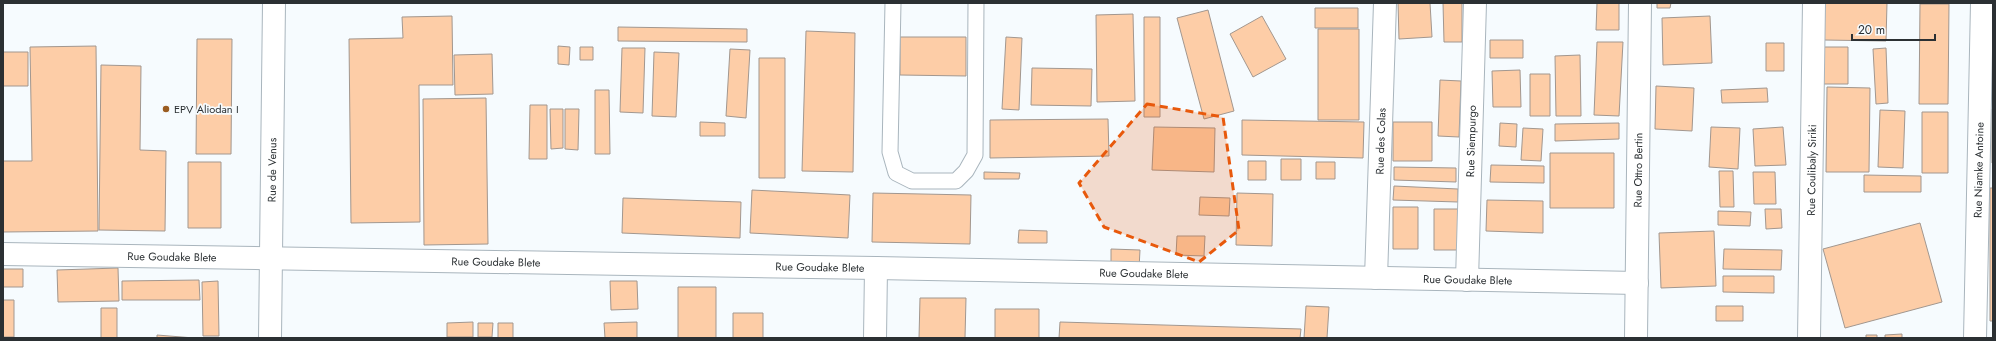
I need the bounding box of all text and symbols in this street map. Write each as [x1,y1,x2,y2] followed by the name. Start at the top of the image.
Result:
[1852,16,1935,42] scale bar
[1858,21,1885,39] text: 20 m
[174,101,239,117] place label: EPV Aliodan I
[161,104,171,114] marker: EPV Aliodan I
[1462,105,1480,177] street label: Rue Siempurgo
[1371,107,1390,175] street label: Rue des Colas
[1970,122,1988,218] street label: Rue Niamke Antoine
[1803,124,1820,216] street label: Rue Coulibaly Siriki
[1630,133,1646,207] street label: Rue Ottro Bertin
[264,137,280,202] street label: Rue de Venus
[127,248,217,265] street label: Rue Goudake Blete
[451,253,541,271] street label: Rue Goudake Blete
[775,258,865,276] street label: Rue Goudake Blete
[1099,264,1189,282] street label: Rue Goudake Blete
[1423,271,1513,289] street label: Rue Goudake Blete

